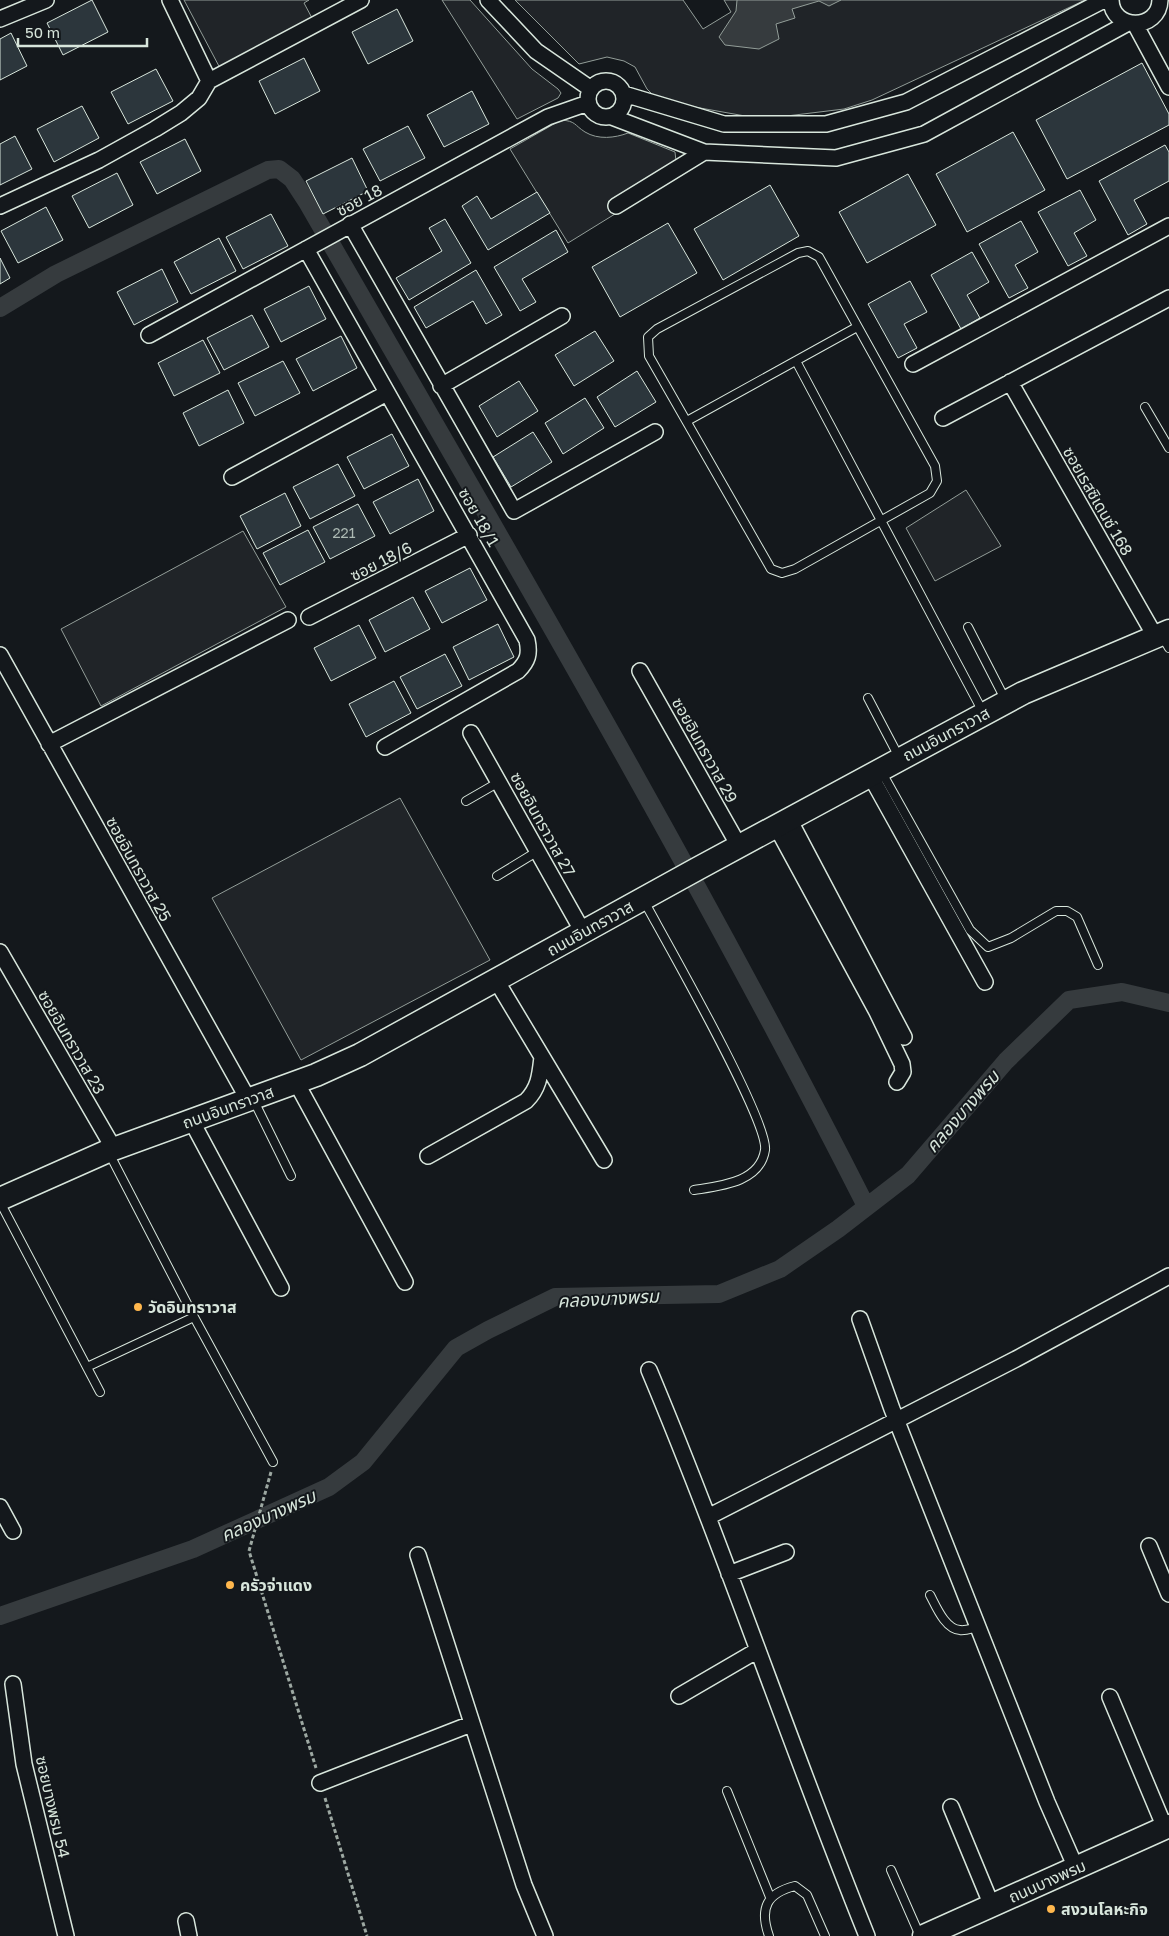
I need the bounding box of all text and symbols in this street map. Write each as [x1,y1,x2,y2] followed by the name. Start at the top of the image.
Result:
[18,15,146,47] scale bar
[25,23,60,41] text: 50 m
[333,180,385,220] street label: ซอย 18
[1059,443,1137,559] street label: ซอยเรสซิเดนซ์ 168
[454,484,504,550] street label: ซอย 18/1
[332,524,356,541] house number: 221
[347,537,415,585] street label: ซอย 18/6
[668,694,742,806] street label: ซอยอินทราวาส 29
[899,703,993,765] street label: ถนนอินทราวาส
[506,768,580,880] street label: ซอยอินทราวาส 27
[102,813,176,925] street label: ซอยอินทราวาส 25
[543,896,637,960] street label: ถนนอินทราวาส
[34,986,110,1098] street label: ซอยอินทราวาส 23
[920,1064,1005,1157] water label: คลองบางพรม
[180,1081,276,1133] street label: ถนนอินทราวาส
[557,1284,661,1312] water label: คลองบางพรม
[148,1297,237,1317] place label: วัดอินทราวาส
[132,1301,144,1313] marker: วัดอินทราวาส
[217,1484,321,1546] water label: คลองบางพรม
[240,1575,312,1595] place label: ครัวจ่าแดง
[224,1579,236,1591] marker: ครัวจ่าแดง
[32,1754,74,1860] street label: ซอยบางพรม 54
[1005,1855,1089,1907] street label: ถนนบางพรม
[1061,1899,1148,1919] place label: สงวนโลหะกิจ
[1045,1903,1057,1915] marker: สงวนโลหะกิจ

